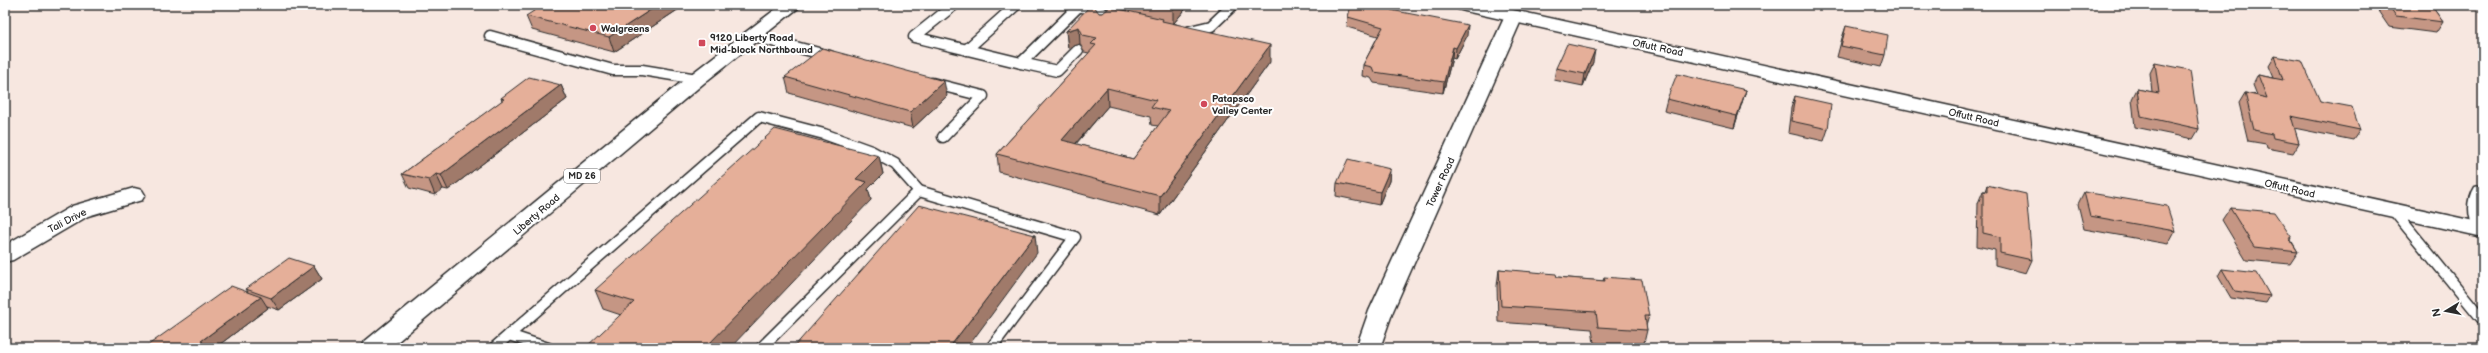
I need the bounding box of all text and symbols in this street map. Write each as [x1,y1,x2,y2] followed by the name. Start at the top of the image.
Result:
[588,23,598,33] marker: Walgreens
[601,23,649,35] place label: Walgreens
[710,32,813,56] place label: 9120 Liberty Road Mid-block Northbound
[1631,37,1684,59] street label: Offutt Road
[697,38,707,48] marker: 9120 Liberty Road Mid-block Northbound
[1212,93,1273,117] place label: Patapsco Valley Center
[1199,99,1209,109] marker: Patapsco Valley Center
[1947,106,2000,130] street label: Offutt Road
[1424,155,1458,209] street label: Tower Road
[564,169,600,183] road number: MD 26
[2263,177,2316,201] street label: Offutt Road
[511,192,563,238] street label: Liberty Road
[46,206,89,236] street label: Tali Drive
[2426,291,2466,331] north arrow
[2430,307,2444,318] text: N

